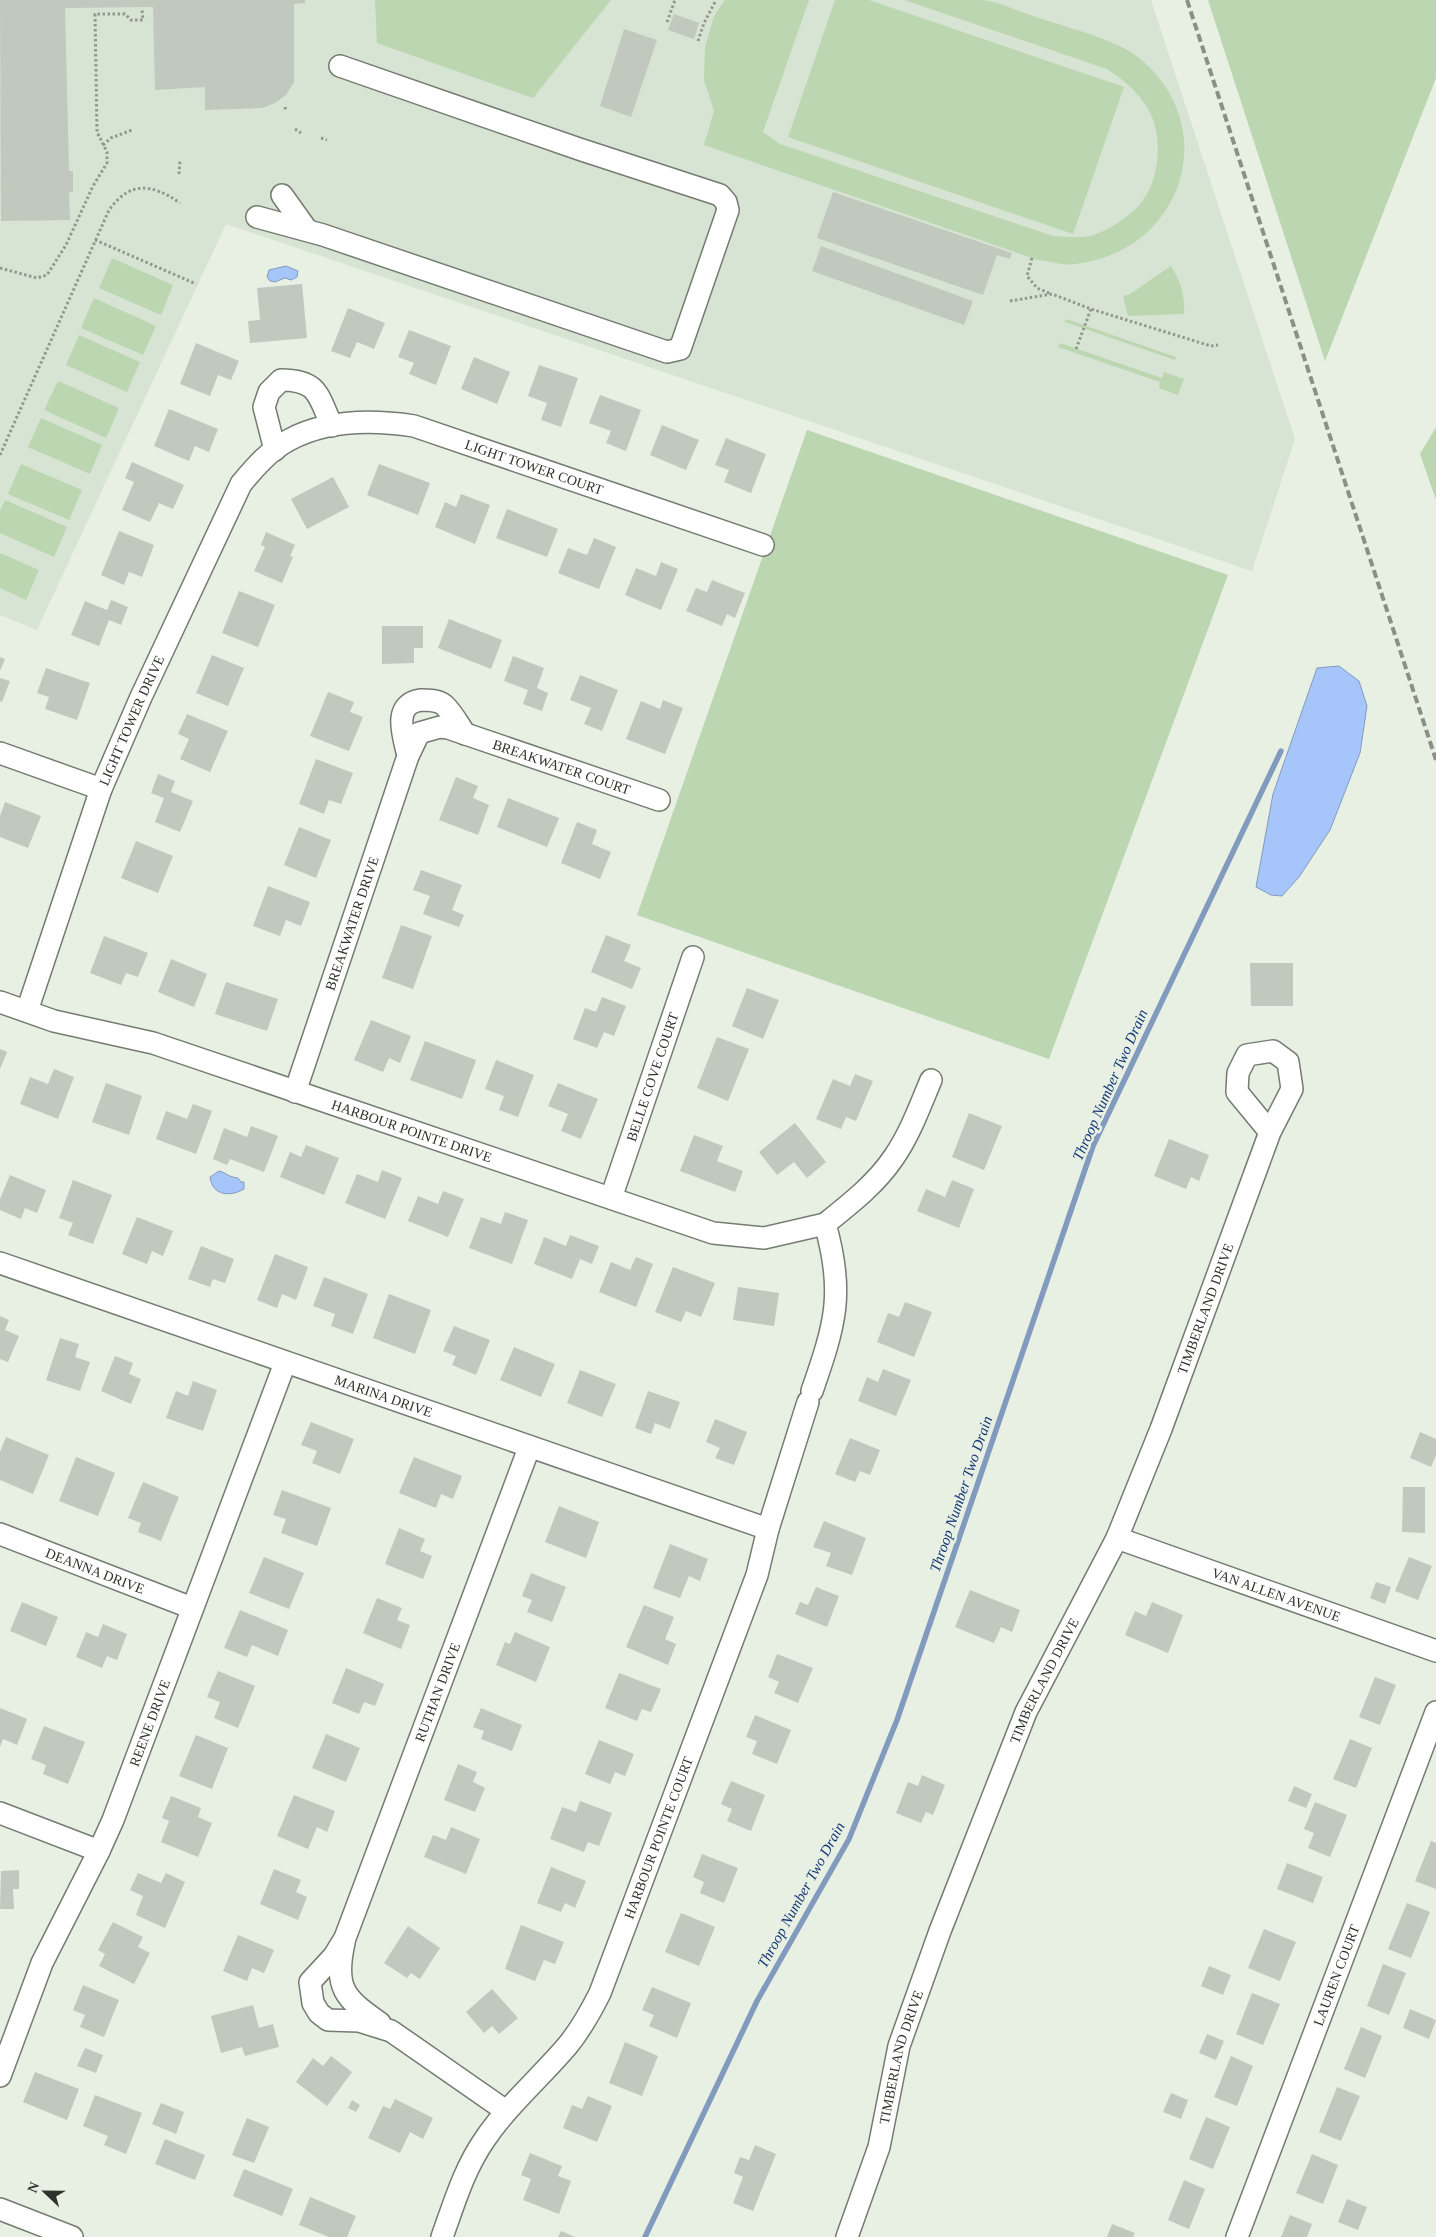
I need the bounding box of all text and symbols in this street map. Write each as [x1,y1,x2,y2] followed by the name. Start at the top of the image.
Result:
[463,437,605,498] street label: LIGHT TOWER COURT
[96,653,167,788] street label: LIGHT TOWER DRIVE
[491,737,633,798] street label: BREAKWATER COURT
[323,854,382,992] street label: BREAKWATER DRIVE
[1069,1007,1151,1163] water label: Throop Number Two Drain
[624,1010,682,1143] street label: BELLE COVE COURT
[330,1097,494,1165] street label: HARBOUR POINTE DRIVE
[1175,1241,1237,1376] street label: TIMBERLAND DRIVE
[333,1373,434,1420] street label: MARINA DRIVE
[927,1414,995,1574] water label: Throop Number Two Drain
[43,1545,147,1597] street label: DEANNA DRIVE
[1210,1565,1343,1625] street label: VAN ALLEN AVENUE
[1007,1615,1082,1746] street label: TIMBERLAND DRIVE
[412,1641,463,1744] street label: RUTHAN DRIVE
[127,1678,173,1769] street label: REENE DRIVE
[622,1754,696,1921] street label: HARBOUR POINTE COURT
[754,1819,848,1971] water label: Throop Number Two Drain
[1311,1922,1363,2028] street label: LAUREN COURT
[877,1988,926,2126] street label: TIMBERLAND DRIVE
[20,2167,70,2217] north arrow
[25,2180,42,2195] text: N

